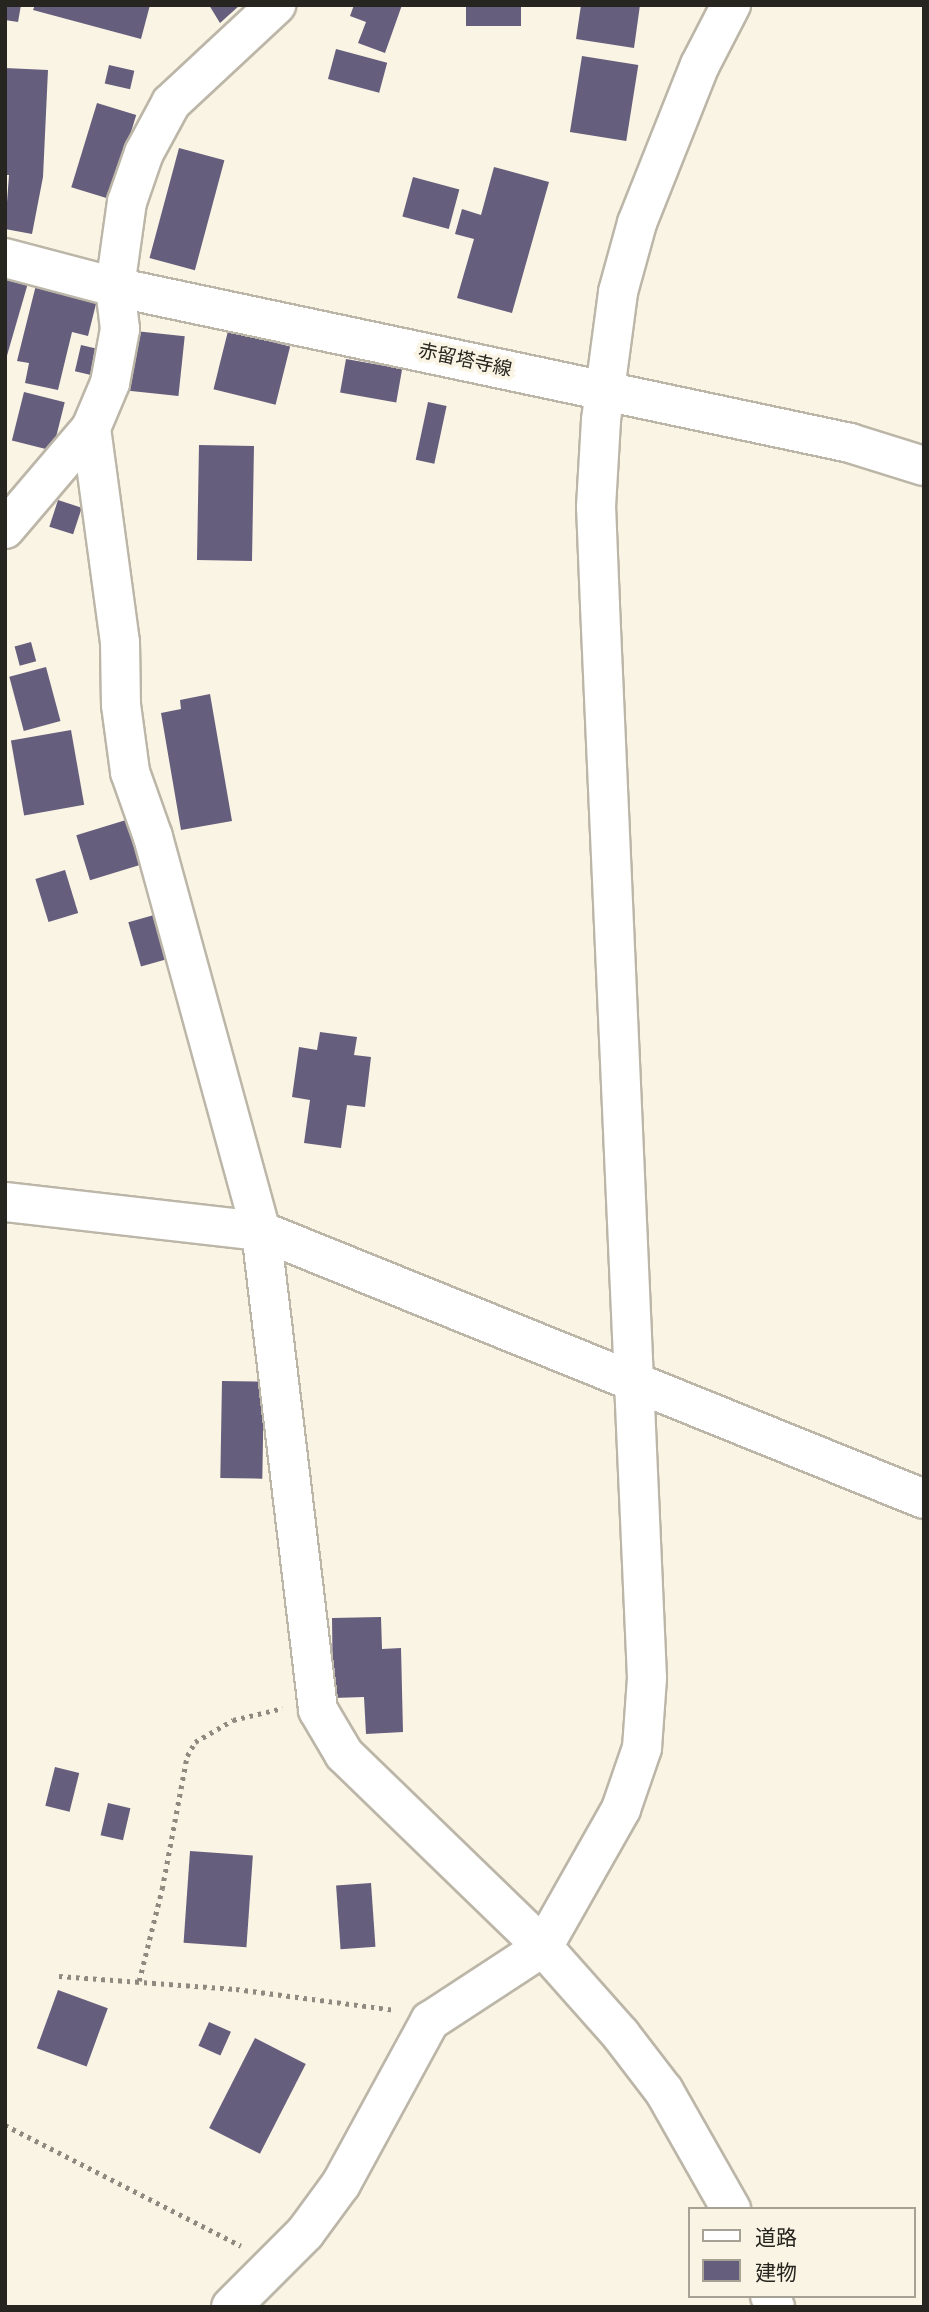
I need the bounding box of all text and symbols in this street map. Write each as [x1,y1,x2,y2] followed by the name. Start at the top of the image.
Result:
[416,340,514,382] street label: 赤留塔寺線
[688,2207,915,2298] legend
[755,2225,797,2251] text: 道路
[755,2260,797,2286] text: 建物

